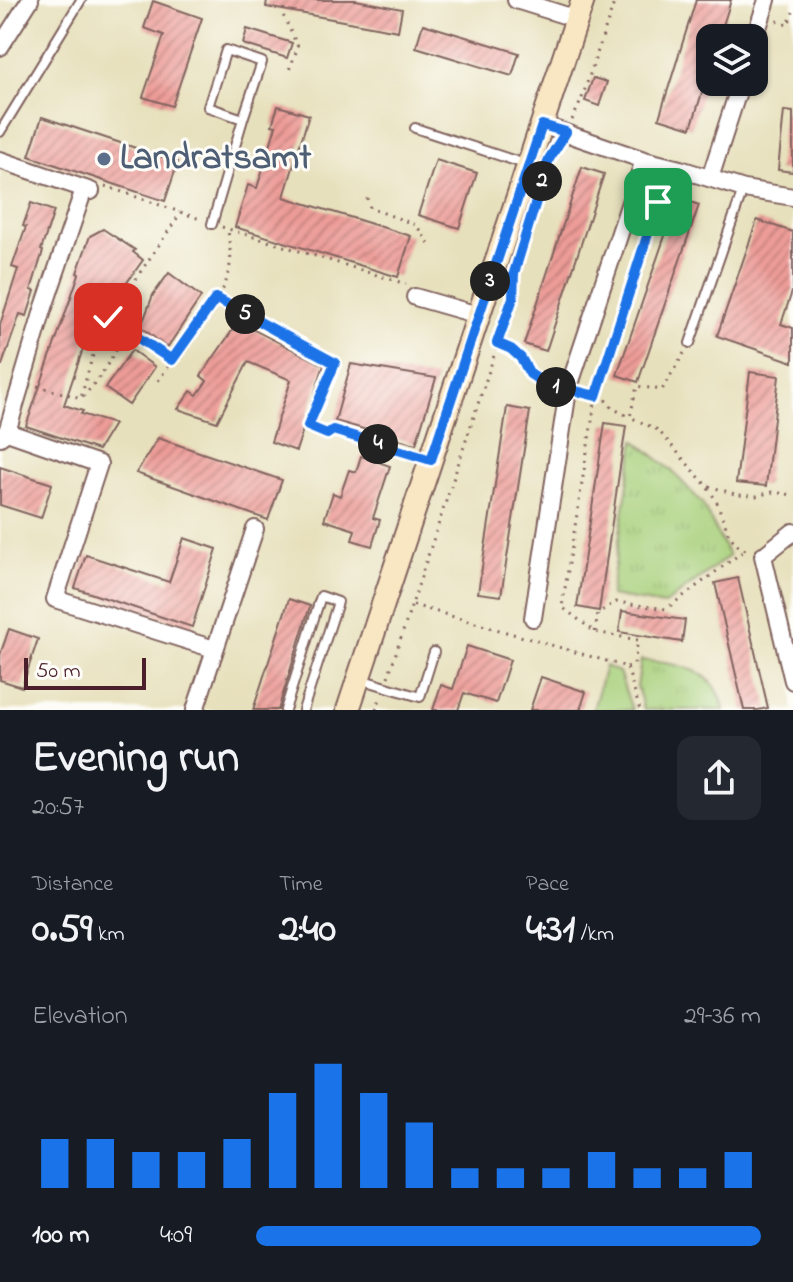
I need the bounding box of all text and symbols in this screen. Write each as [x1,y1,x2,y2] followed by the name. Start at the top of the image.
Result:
[696,24,768,96] map controls
[696,24,768,96] button: layers
[120,133,312,186] place label: Landratsamt
[95,150,113,168] marker: Landratsamt
[522,161,562,201] pin: 2
[537,165,547,197] text: 2
[624,168,692,236] pin
[636,180,680,224] icon: arrive
[470,261,510,301] pin: 3
[485,265,495,297] text: 3
[74,283,142,351] pin
[225,294,265,334] pin: 5
[86,295,130,339] icon: check
[239,298,251,330] text: 5
[536,367,576,407] pin: 1
[553,371,560,403] text: 1
[358,424,398,464] pin: 4
[373,428,383,460] text: 4
[24,654,146,690] scale bar
[36,656,81,688] text: 50 m
[32,727,239,791] text: Evening run
[677,736,761,820] button: share
[32,789,84,827] text: 20:57
[32,869,113,901] text: Distance
[279,869,323,901] text: Time
[526,869,569,901] text: Pace
[32,901,92,960] text: 0.59
[279,901,336,960] text: 2:40
[526,901,575,960] text: 4:31
[92,919,125,951] text: km
[575,919,614,951] text: /km
[32,998,128,1036] text: Elevation
[684,998,761,1036] text: 29–36 m
[32,1217,89,1255] text: 100 m
[160,1217,192,1255] text: 4:09

